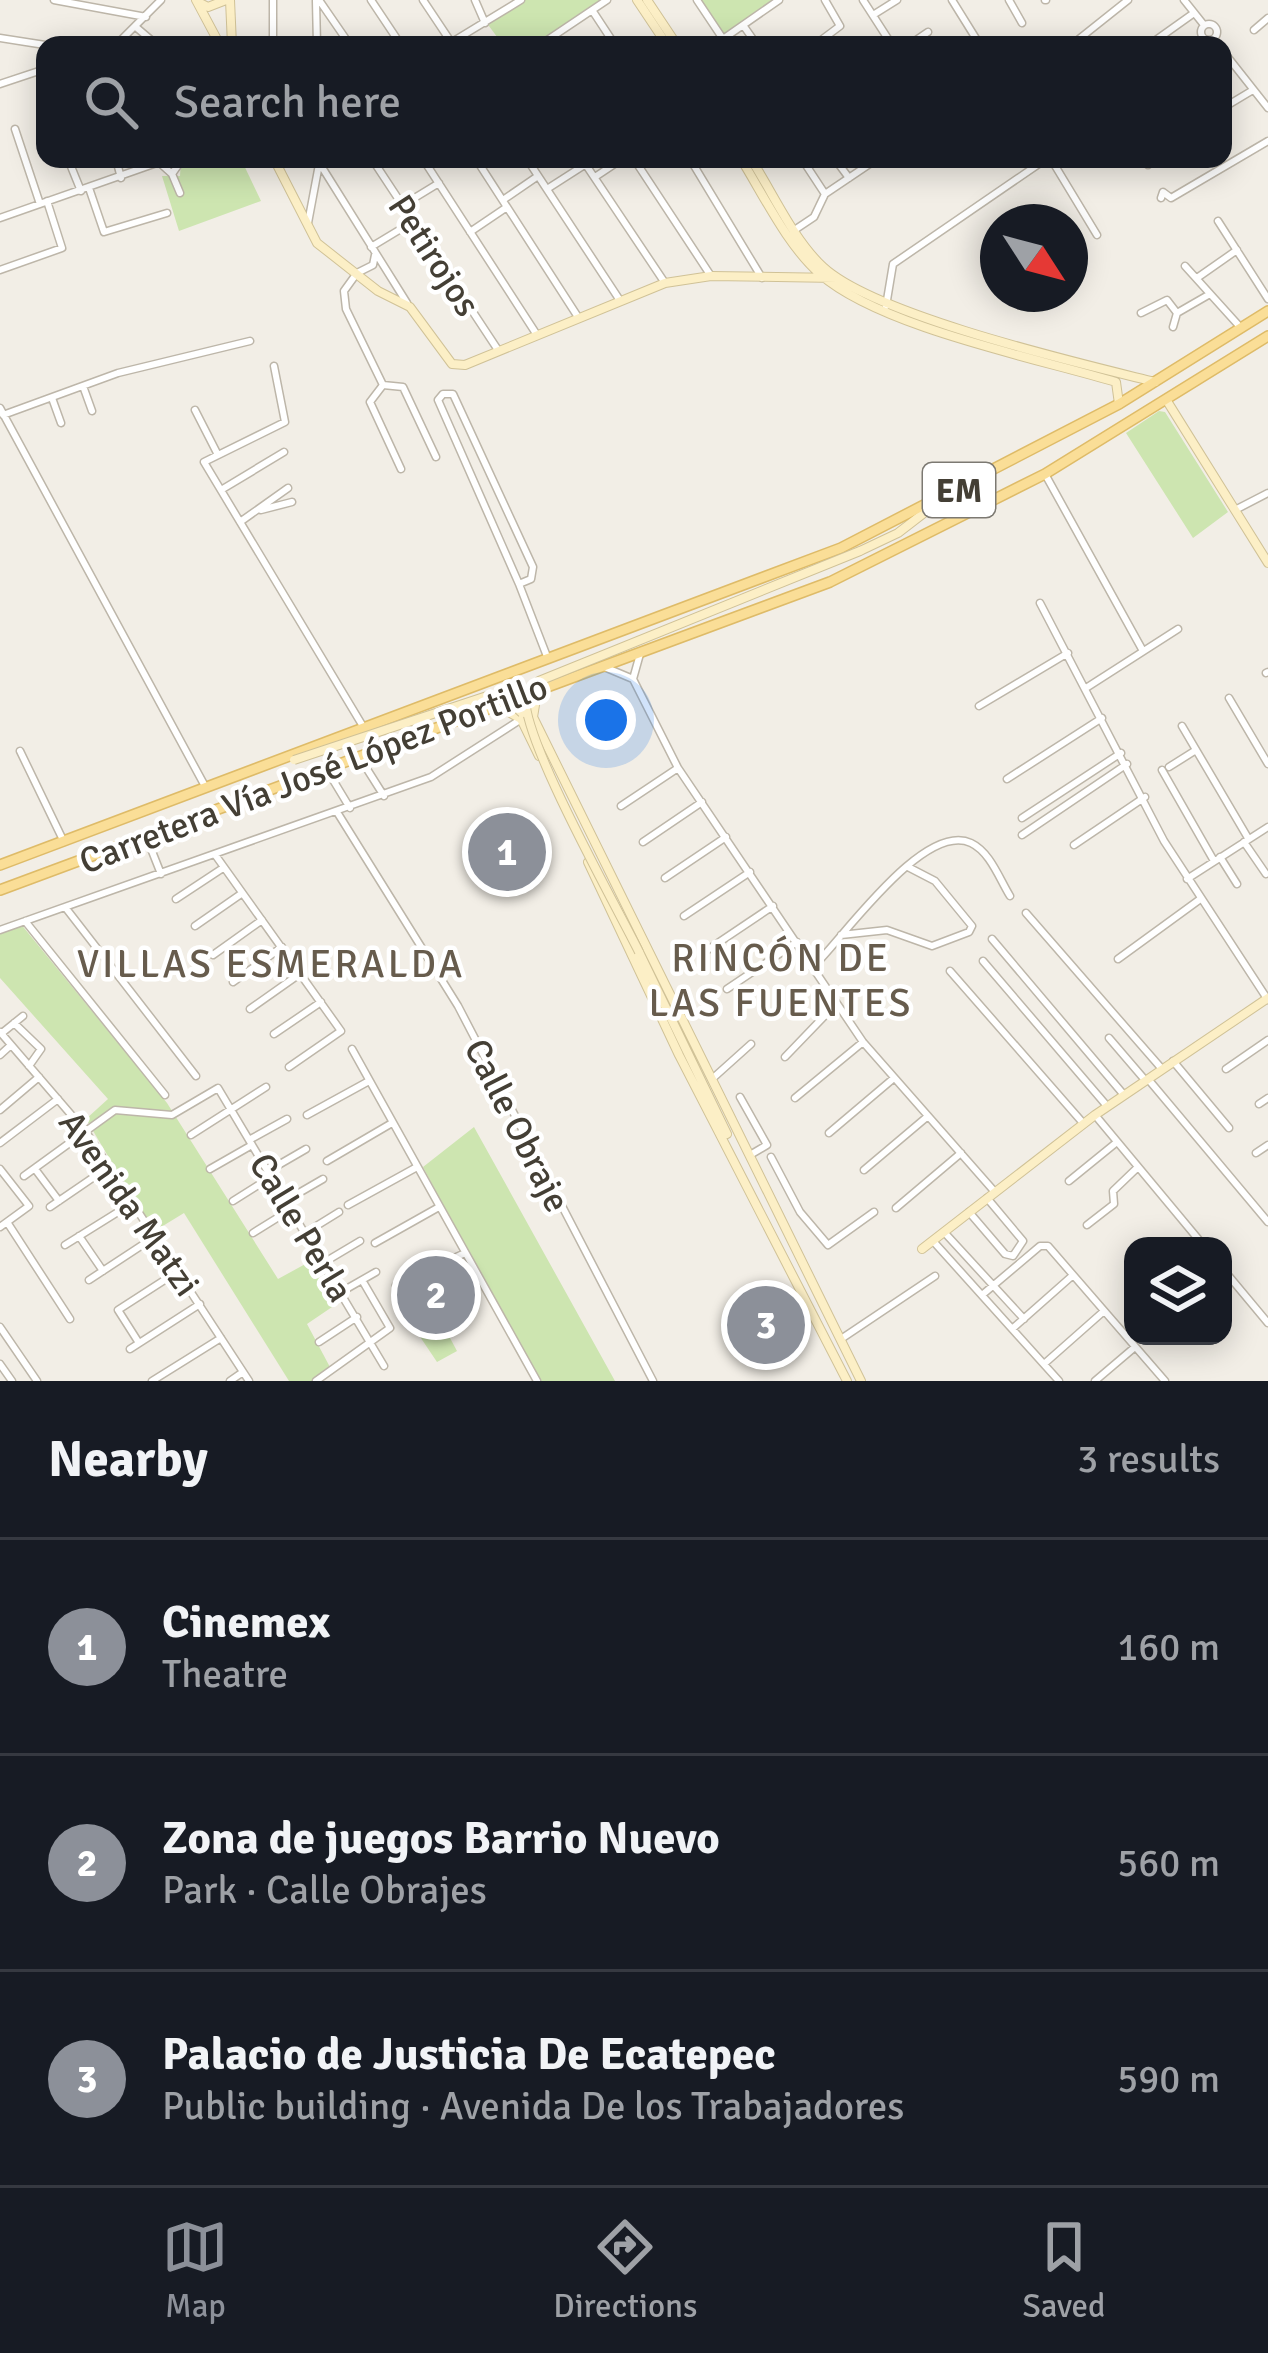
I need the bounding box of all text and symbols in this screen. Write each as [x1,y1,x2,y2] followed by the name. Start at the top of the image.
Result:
[36,36,1232,168] search box
[78,69,144,135] icon: search
[174,75,401,130] text: Search here
[378,187,490,325] street label: Petirojos
[980,204,1088,312] north arrow
[923,463,995,517] road number: EM
[73,664,554,885] street label: Carretera Vía José López Portillo
[576,690,636,750] your location
[468,807,546,897] pin: 1
[649,934,914,1027] district label: RINCÓN DE LAS FUENTES
[77,940,465,988] district label: VILLAS ESMERALDA
[454,1032,579,1220] street label: Calle Obraje
[48,1103,209,1305] street label: Avenida Matzi
[239,1145,363,1310] street label: Calle Perla
[1124,1237,1232,1345] map controls
[1124,1237,1232,1345] button: layers
[397,1250,475,1340] pin: 2
[727,1280,805,1370] pin: 3
[48,1428,208,1491] text: Nearby
[1077,1435,1220,1483] text: 3 results
[162,1595,330,1650] text: Cinemex
[76,1623,98,1671] text: 1
[1117,1623,1220,1671] text: 160 m
[162,1650,288,1698] text: Theatre
[162,1811,720,1866] text: Zona de juegos Barrio Nuevo
[76,1839,98,1887] text: 2
[1117,1839,1220,1887] text: 560 m
[162,1866,487,1914] text: Park · Calle Obrajes
[162,2027,776,2082] text: Palacio de Justicia De Ecatepec
[76,2055,98,2103] text: 3
[1117,2055,1220,2103] text: 590 m
[162,2082,904,2130] text: Public building · Avenida De los Trabajadores
[162,2214,228,2327] tab: Map
[553,2214,698,2327] tab: Directions
[1022,2214,1106,2327] tab: Saved

